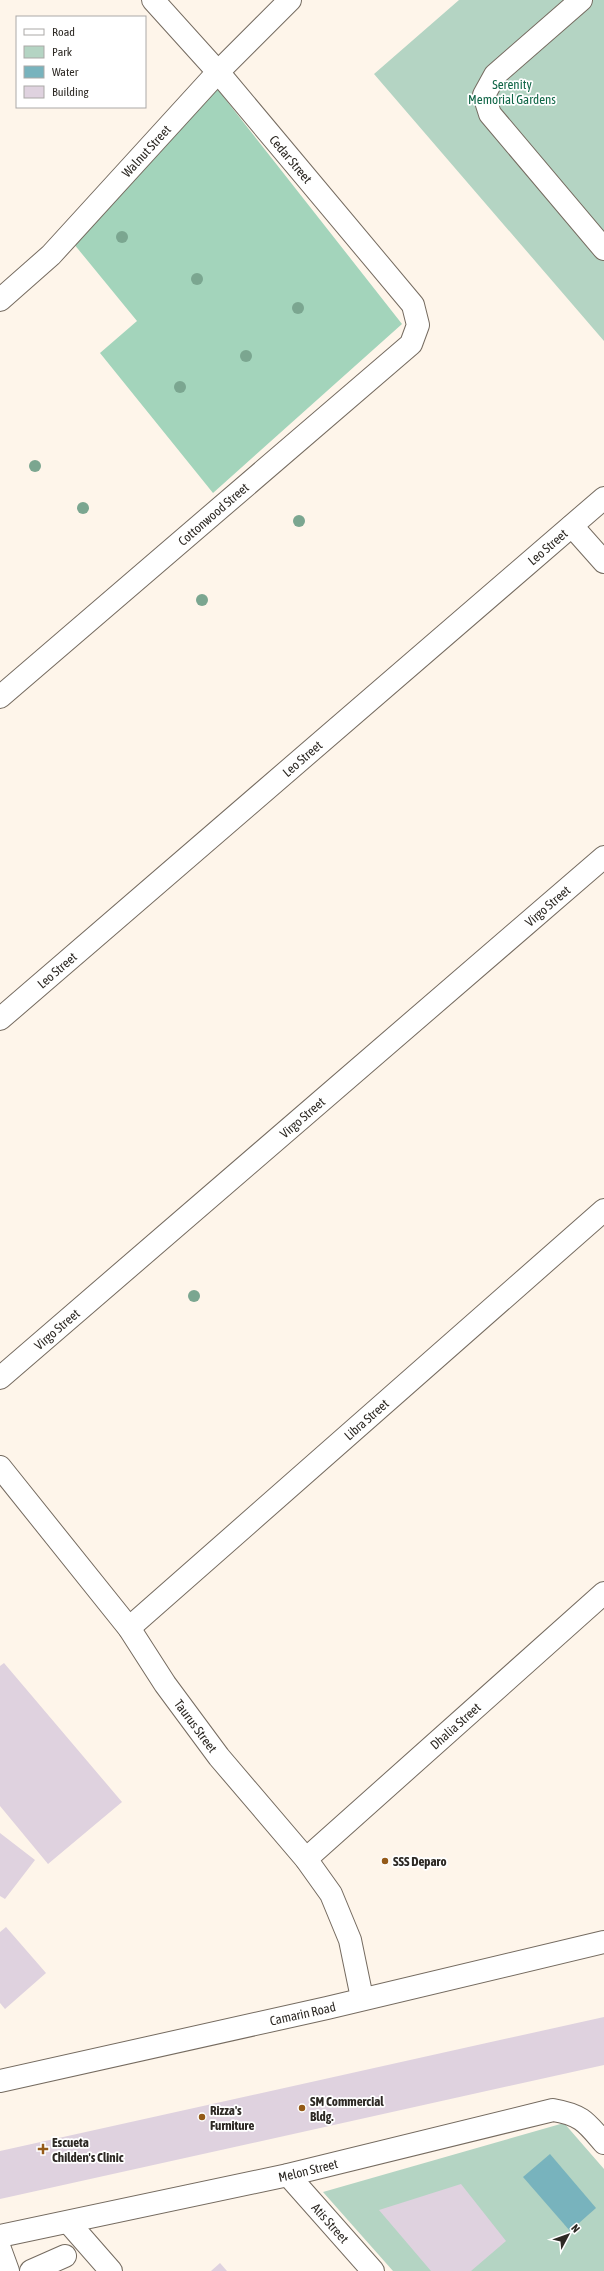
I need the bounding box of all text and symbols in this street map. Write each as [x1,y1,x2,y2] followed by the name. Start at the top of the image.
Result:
[16,16,146,108] legend
[52,25,75,39] text: Road
[52,45,73,59] text: Park
[52,65,79,79] text: Water
[468,77,556,107] park label: Serenity Memorial Gardens
[52,85,90,99] text: Building
[119,122,174,180] street label: Walnut Street
[266,132,315,187] street label: Cedar Street
[175,480,252,549] street label: Cottonwood Street
[525,526,571,568] street label: Leo Street
[280,737,325,780] street label: Leo Street
[522,882,574,930] street label: Virgo Street
[34,949,80,992] street label: Leo Street
[277,1094,328,1141] street label: Virgo Street
[32,1306,83,1353] street label: Virgo Street
[341,1396,392,1443] street label: Libra Street
[171,1697,220,1756] street label: Taurus Street
[427,1700,484,1753] street label: Dhalia Street
[393,1854,447,1869] place label: SSS Deparo
[380,1856,390,1866] marker: SSS Deparo
[268,1999,337,2029] street label: Camarin Road
[310,2094,384,2124] place label: SM Commercial Bldg.
[210,2103,254,2133] place label: Rizza's Furniture
[297,2103,307,2113] marker: SM Commercial Bldg.
[197,2112,207,2122] marker: Rizza's Furniture
[52,2135,124,2165] place label: Escueta Childen's Clinic
[37,2143,49,2155] marker: Escueta Childen's Clinic
[277,2156,340,2185] street label: Melon Street
[309,2200,352,2246] street label: Atis Street
[548,2215,588,2255] north arrow
[569,2222,582,2235] text: N

